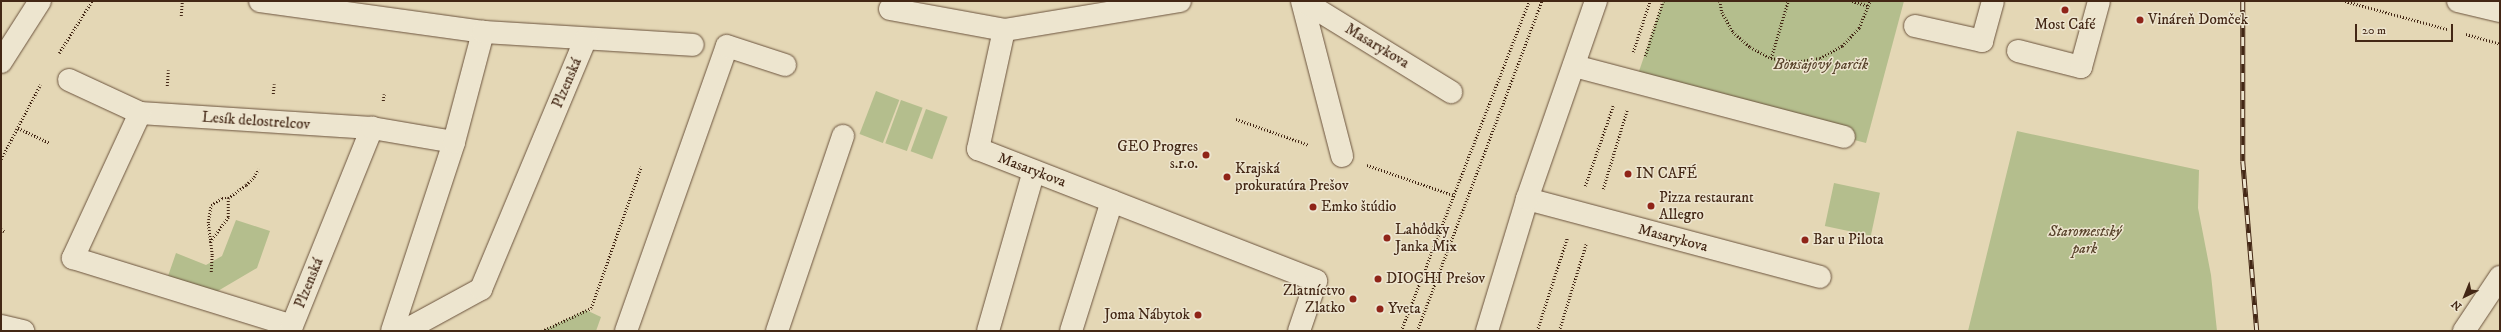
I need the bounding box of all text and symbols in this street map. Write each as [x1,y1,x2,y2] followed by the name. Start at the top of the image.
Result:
[2060,5,2070,15] marker: Most Café
[2148,11,2248,29] place label: Vináreň Domček
[2135,15,2145,25] marker: Vináreň Domček
[2034,16,2096,34] place label: Most Café
[2357,16,2455,42] scale bar
[1342,20,1412,72] street label: Masarykova
[2362,23,2386,38] text: 20 m
[548,55,586,111] street label: Plzenská
[1774,56,1868,74] park label: Bonsajový parčík
[201,108,311,134] street label: Lesík delostrelcov
[1117,137,1198,172] place label: GEO Progres s.r.o.
[995,149,1069,191] street label: Masarykova
[1201,150,1211,160] marker: GEO Progres s.r.o.
[1235,159,1348,194] place label: Krajská prokuratúra Prešov
[1636,165,1697,183] place label: IN CAFÉ
[1623,169,1633,179] marker: IN CAFÉ
[1222,172,1232,182] marker: Krajská prokuratúra Prešov
[1659,188,1754,223] place label: Pizza restaurant Allegro
[1321,198,1396,216] place label: Emko štúdio
[1646,201,1656,211] marker: Pizza restaurant Allegro
[1308,202,1318,212] marker: Emko štúdio
[1395,220,1457,255] place label: Lahôdky Janka Mix
[1636,220,1710,256] street label: Masarykova
[2049,222,2121,257] park label: Staromestský park
[1813,231,1884,249] place label: Bar u Pilota
[1382,233,1392,243] marker: Lahôdky Janka Mix
[1800,235,1810,245] marker: Bar u Pilota
[291,255,327,311] street label: Plzenská
[1386,270,1485,288] place label: DIOCHI Prešov
[1373,274,1383,284] marker: DIOCHI Prešov
[2445,276,2485,316] north arrow
[1283,281,1345,316] place label: Zlatníctvo Zlatko
[1348,294,1358,304] marker: Zlatníctvo Zlatko
[2449,297,2465,313] text: N
[1388,300,1420,318] place label: Yveta
[1375,304,1385,314] marker: Yveta
[1104,306,1190,324] place label: Joma Nábytok
[1193,310,1203,320] marker: Joma Nábytok

